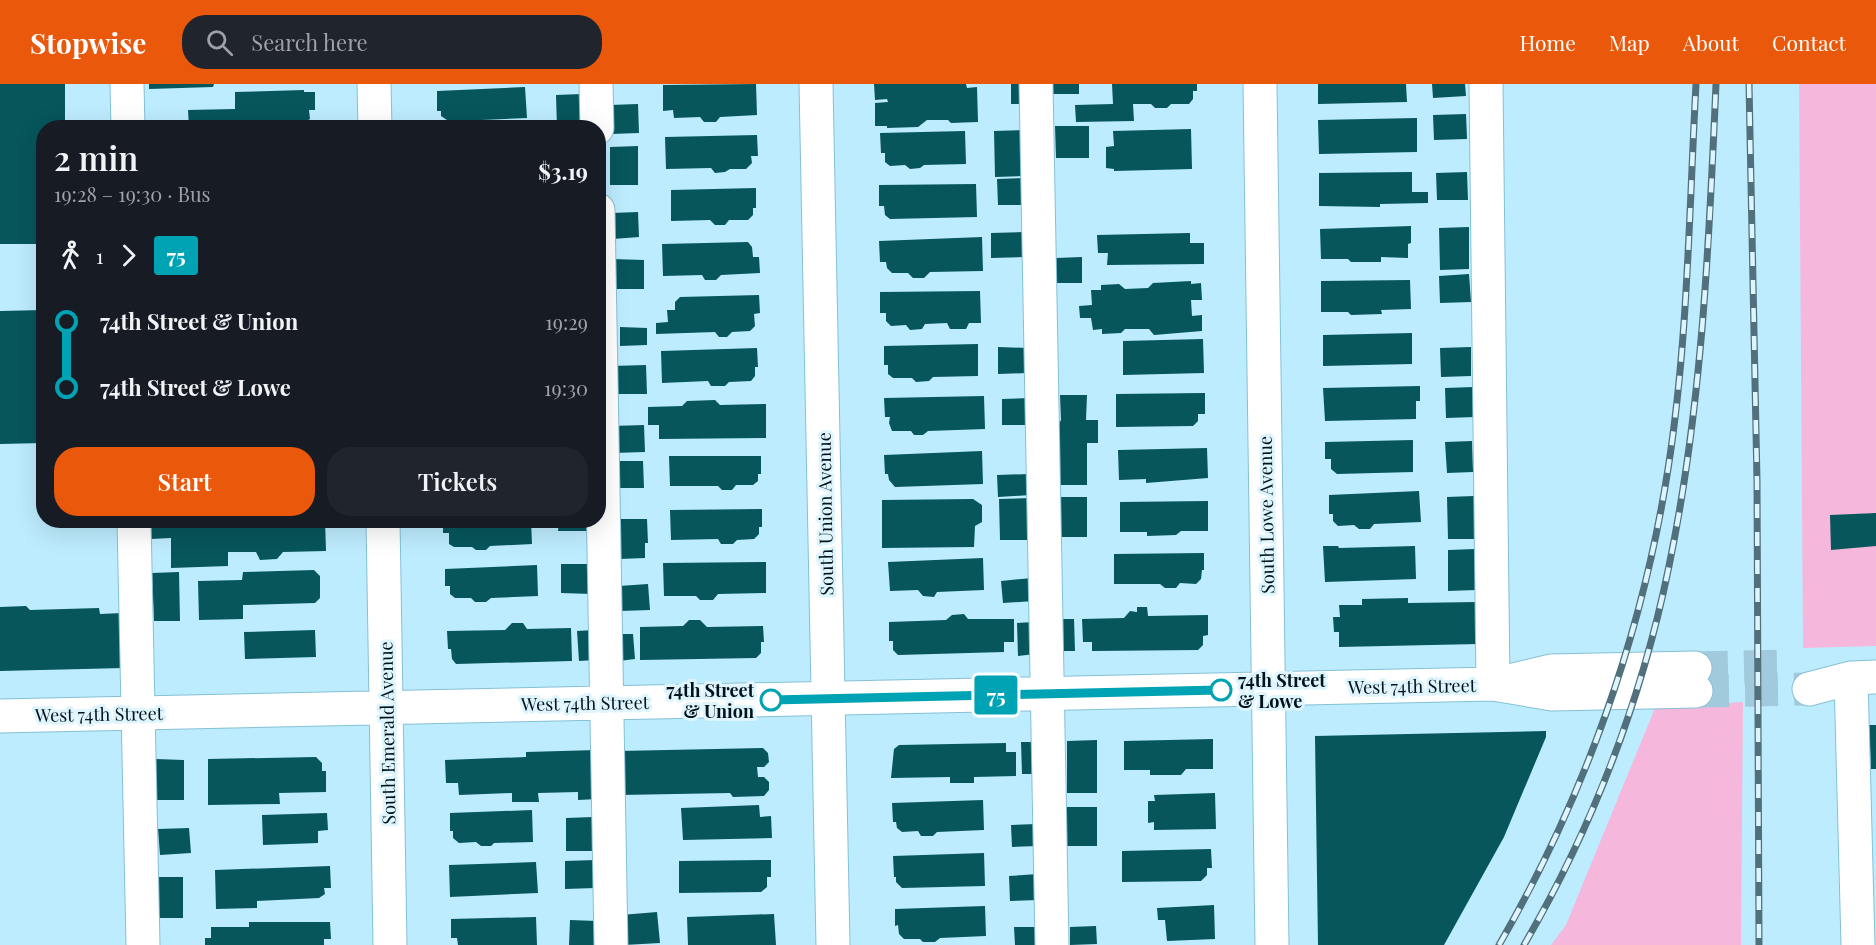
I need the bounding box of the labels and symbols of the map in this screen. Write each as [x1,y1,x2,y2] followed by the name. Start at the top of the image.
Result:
[812,432,838,596] street label: South Union Avenue
[1253,436,1279,594] street label: South Lowe Avenue
[373,641,401,825] street label: South Emerald Avenue
[1238,668,1326,713] place label: 74th Street & Lowe
[1347,673,1477,699] street label: West 74th Street
[969,676,1023,714] line badge: 75
[666,678,755,723] place label: 74th Street & Union
[1210,679,1232,701] marker: 74th Street & Lowe
[760,689,782,711] marker: 74th Street & Union
[520,690,650,716] street label: West 74th Street
[34,701,164,727] street label: West 74th Street

